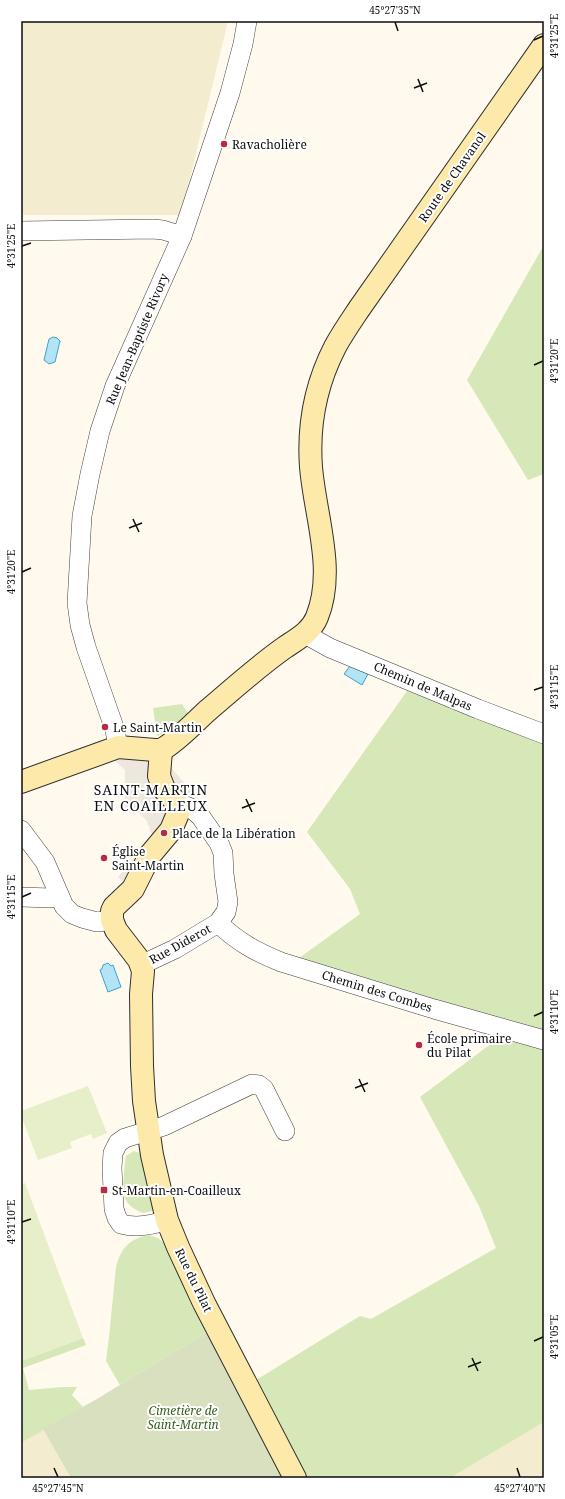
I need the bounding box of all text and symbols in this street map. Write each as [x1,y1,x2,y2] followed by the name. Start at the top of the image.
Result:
[369,3,421,17] text: 45°27'35"N
[547,14,561,58] text: 4°31'25"E
[414,128,490,226] street label: Route de Chavanol
[232,136,307,153] place label: Ravacholière
[219,139,229,149] marker: Ravacholière
[4,224,18,268] text: 4°31'25"E
[102,271,172,407] street label: Rue Jean-Baptiste Rivory
[547,339,561,383] text: 4°31'20"E
[4,550,18,594] text: 4°31'20"E
[371,658,475,714] street label: Chemin de Malpas
[547,665,561,709] text: 4°31'15"E
[113,719,203,736] place label: Le Saint-Martin
[100,722,110,732] marker: Le Saint-Martin
[94,780,208,815] district label: SAINT-MARTIN EN COAILLEUX
[172,825,296,842] place label: Place de la Libération
[159,828,169,838] marker: Place de la Libération
[112,843,185,874] place label: Église Saint-Martin
[99,853,109,863] marker: Église Saint-Martin
[4,875,18,919] text: 4°31'15"E
[146,920,214,968] street label: Rue Diderot
[320,966,434,1016] street label: Chemin des Combes
[547,990,561,1034] text: 4°31'10"E
[427,1030,511,1061] place label: École primaire du Pilat
[414,1040,424,1050] marker: École primaire du Pilat
[112,1182,241,1199] place label: St-Martin-en-Coailleux
[99,1185,109,1195] marker: St-Martin-en-Coailleux
[4,1200,18,1244] text: 4°31'10"E
[171,1245,217,1315] street label: Rue du Pilat
[547,1315,561,1359] text: 4°31'05"E
[147,1402,219,1433] park label: Cimetière de Saint-Martin
[32,1481,84,1495] text: 45°27'45"N
[494,1481,546,1495] text: 45°27'40"N

